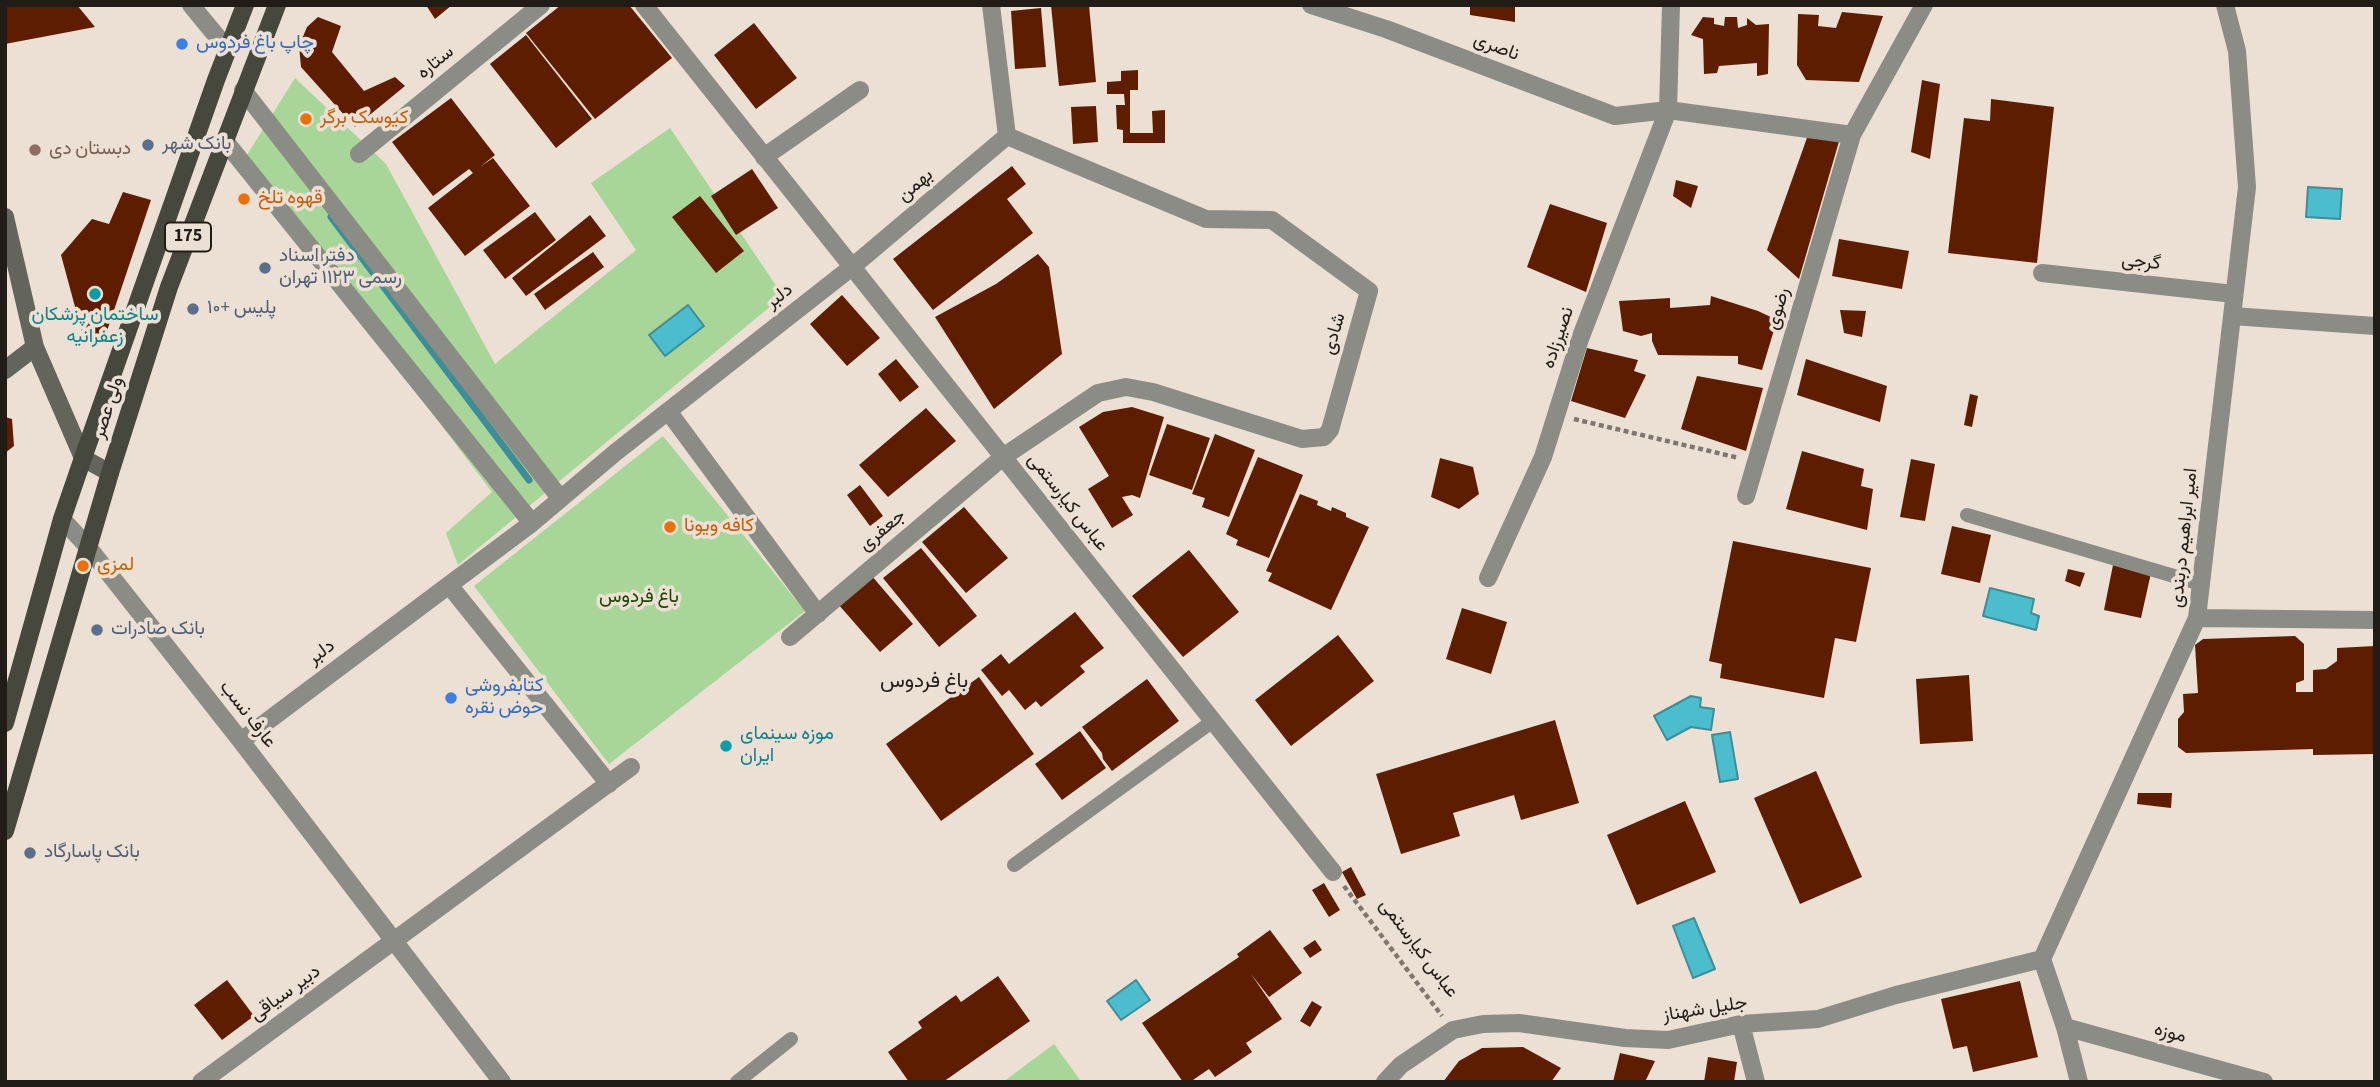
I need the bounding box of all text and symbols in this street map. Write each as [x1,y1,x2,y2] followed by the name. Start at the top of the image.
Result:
[1470,29,1522,67] street label: ناصری
[196,33,314,55] place label: چاپ باغ فردوس
[174,36,190,52] marker: چاپ باغ فردوس
[413,41,459,85] street label: ستاره
[320,108,408,130] place label: کیوسک برگر
[298,111,314,127] marker: کیوسک برگر
[162,134,231,156] place label: بانک شهر
[140,137,156,153] marker: بانک شهر
[49,139,131,161] place label: دبستان دی
[27,142,43,158] marker: دبستان دی
[893,165,939,207] street label: بهمن
[258,188,323,210] place label: قهوه تلخ
[236,191,252,207] marker: قهوه تلخ
[165,222,211,251] road number: 175
[279,246,402,290] place label: دفتر اسناد رسمی ۱۱۲۳ تهران
[2120,250,2162,276] street label: گرجی
[257,260,273,276] marker: دفتر اسناد رسمی ۱۱۲۳ تهران
[762,279,798,315] street label: دلبر
[1762,285,1796,333] street label: رضوى
[87,286,103,302] marker: ساختمان پزشکان زعفرانیه
[207,298,276,320] place label: پلیس +۱۰
[185,301,201,317] marker: پلیس +۱۰
[1538,304,1580,372] street label: نصیرزاده
[32,305,158,349] place label: ساختمان پزشکان زعفرانیه
[1318,310,1352,358] street label: شادی
[88,374,130,442] street label: ولی عصر
[1022,449,1112,557] street label: عباس کیارستمی
[2166,467,2204,609] street label: امیر ابراهیم دربندی
[855,505,911,557] street label: جعفری
[684,516,754,538] place label: کافه ویونا
[662,519,678,535] marker: کافه ویونا
[97,555,134,577] place label: لمزی
[75,558,91,574] marker: لمزی
[599,587,679,609] park label: باغ فردوس
[111,619,205,641] place label: بانک صادرات
[89,622,105,638] marker: بانک صادرات
[304,635,340,671] street label: دلبر
[880,669,968,695] district label: باغ فردوس
[465,676,544,720] place label: کتابفروشی حوض نقره
[214,677,280,753] street label: عارف نسب
[443,690,459,706] marker: کتابفروشی حوض نقره
[740,724,834,768] place label: موزه سینمای ایران
[718,738,734,754] marker: موزه سینمای ایران
[44,842,140,864] place label: بانک پاسارگاد
[22,845,38,861] marker: بانک پاسارگاد
[1373,895,1463,1003] street label: عباس کیارستمی
[246,961,326,1027] street label: دبیر سیاقی
[1661,992,1749,1028] street label: جلیل شهناز
[2151,1019,2189,1049] street label: موزه

